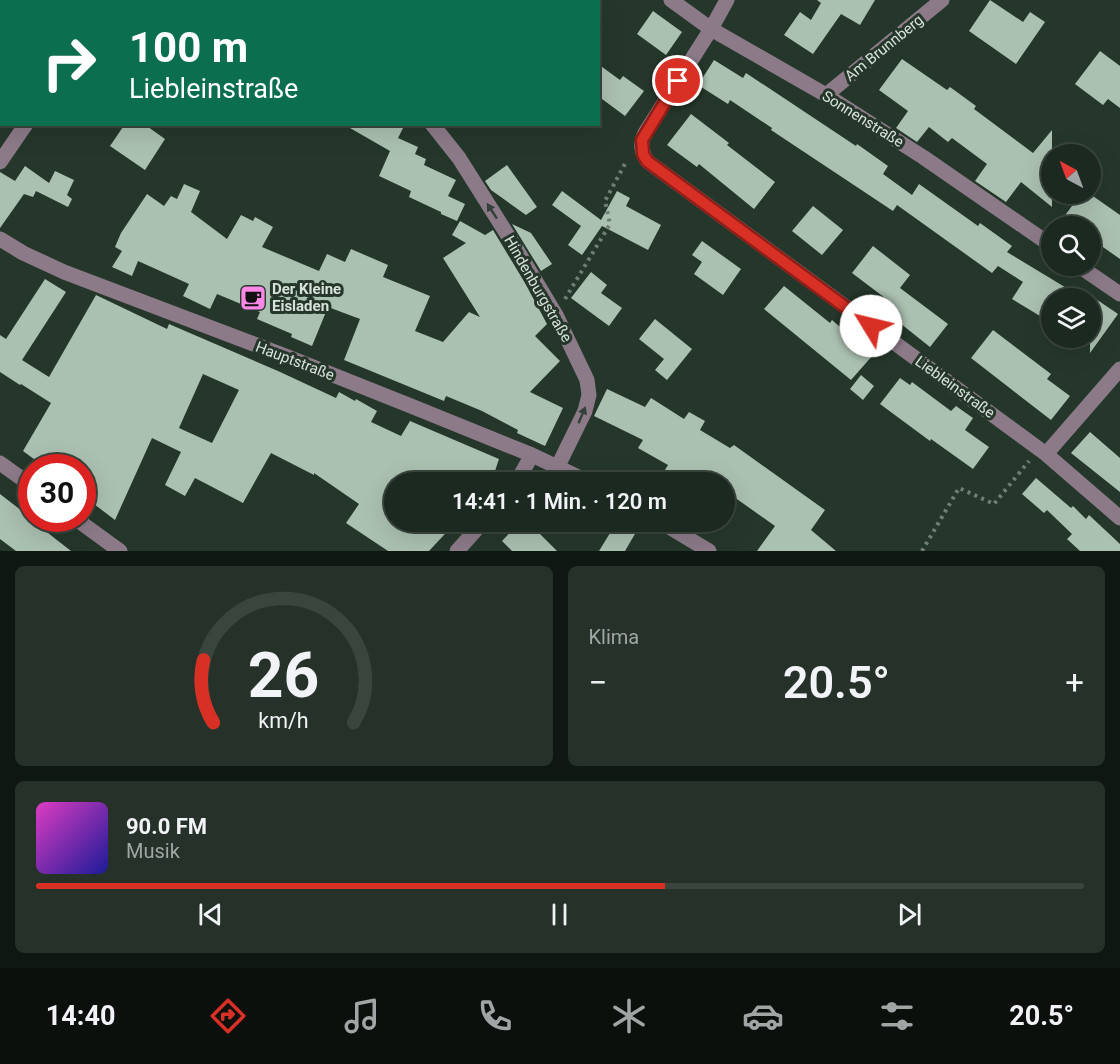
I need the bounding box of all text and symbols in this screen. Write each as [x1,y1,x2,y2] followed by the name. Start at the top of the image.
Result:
[841,11,927,85] street label: Am Brunnberg
[129,23,248,72] text: 100 m
[30,24,108,102] icon: right
[652,55,703,106] pin
[661,64,694,97] icon: arrive
[129,73,298,105] text: Liebleinstraße
[819,87,907,151] street label: Sonnenstraße
[1041,144,1101,204] north arrow
[1041,144,1101,348] map controls
[487,203,498,220] one-way arrow
[1041,216,1101,276] button: search
[500,233,576,345] street label: Hindenburgstraße
[272,280,341,315] place label: Der Kleine Eisladen
[238,283,268,313] cafe icon: Der Kleine Eisladen
[1041,288,1101,348] button: layers
[839,294,903,358] position arrow
[253,338,337,384] street label: Hauptstraße
[912,352,998,422] street label: Liebleinstraße
[578,406,588,424] one-way arrow
[18,454,96,532] speed limit sign: 30
[452,489,667,514] text: 14:41 · 1 Min. · 120 m
[589,625,639,649] text: Klima
[248,639,320,712] text: 26
[783,656,890,709] text: 20.5°
[589,663,607,702] text: −
[1065,663,1084,702] text: +
[259,708,309,733] text: km/h
[126,814,207,839] text: 90.0 FM
[126,839,180,863] text: Musik
[194,898,227,931] icon: previous
[543,898,576,931] icon: pause
[893,898,926,931] icon: next
[207,995,249,1037] icon: directions
[341,995,383,1037] icon: music
[474,995,516,1037] icon: phone
[608,995,650,1037] icon: climate
[742,995,784,1037] icon: car
[876,995,918,1037] icon: filters
[46,1000,115,1032] text: 14:40
[1009,1000,1074,1032] text: 20.5°

